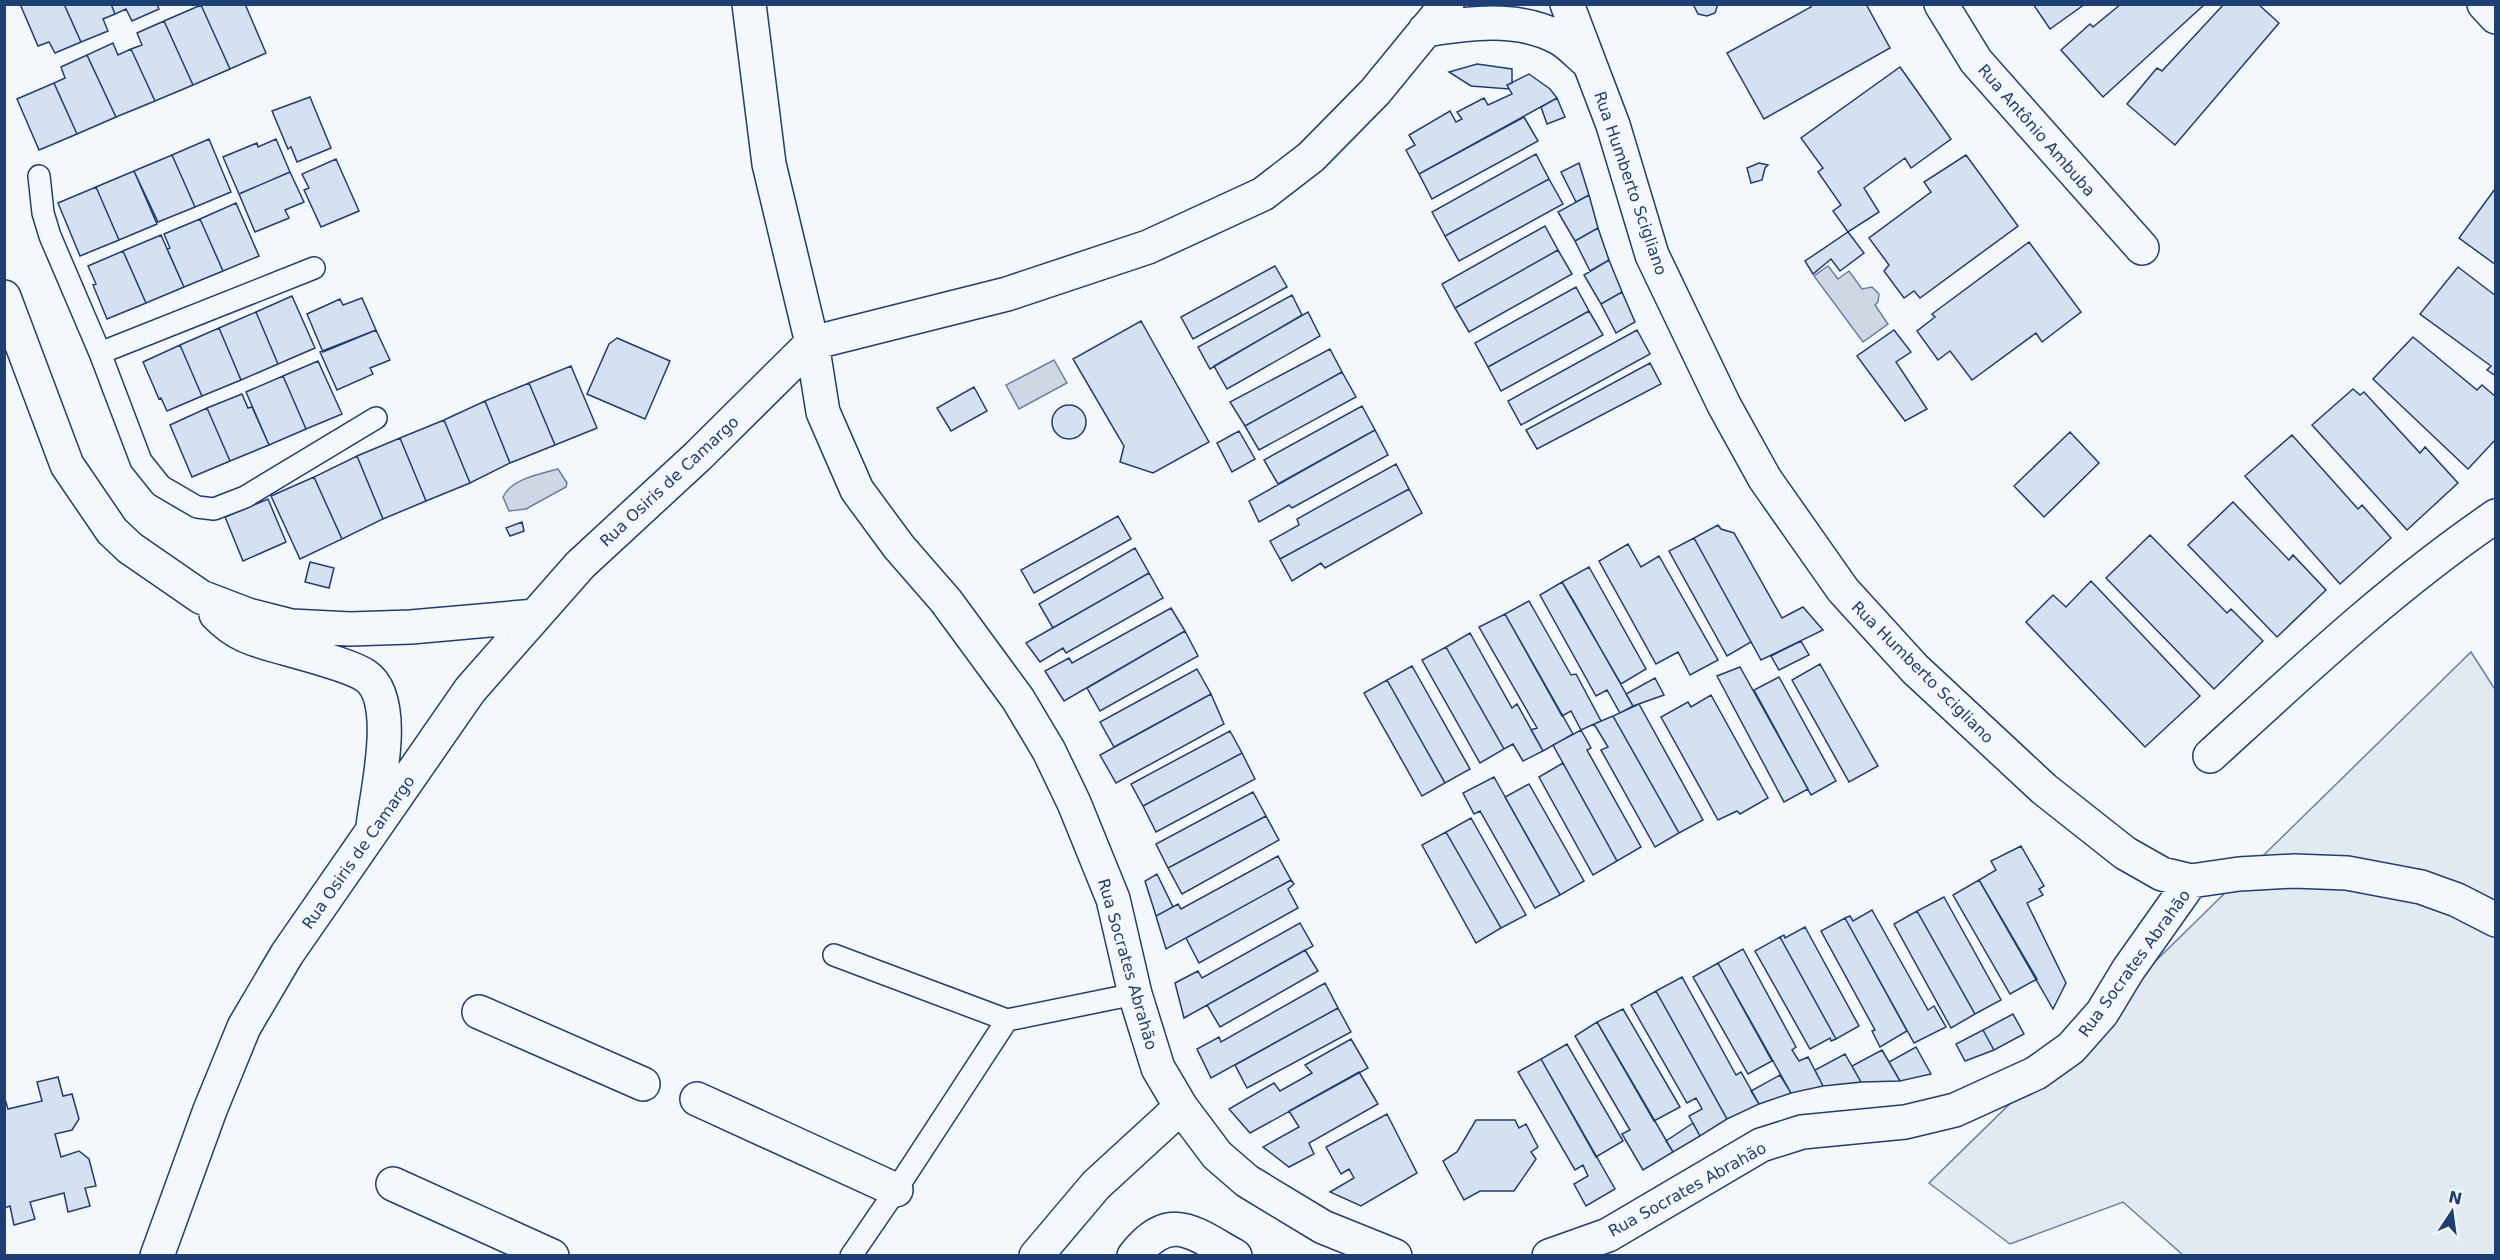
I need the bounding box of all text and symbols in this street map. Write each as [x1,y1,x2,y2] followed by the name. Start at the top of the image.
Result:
[1974,60,2099,200] street label: Rua Antônio Ambuba
[1590,89,1671,278] street label: Rua Humberto Scigliano
[596,412,743,551] street label: Rua Osiris de Camargo
[1848,597,1998,747] street label: Rua Humberto Scigliano
[298,772,419,933] street label: Rua Osiris de Camargo
[1094,876,1161,1052] street label: Rua Socrates Abrahão
[2075,886,2194,1041] street label: Rua Socrates Abrahão
[1605,1138,1769,1241] street label: Rua Socrates Abrahão
[2422,1182,2482,1242] north arrow
[2447,1187,2464,1209] text: N

